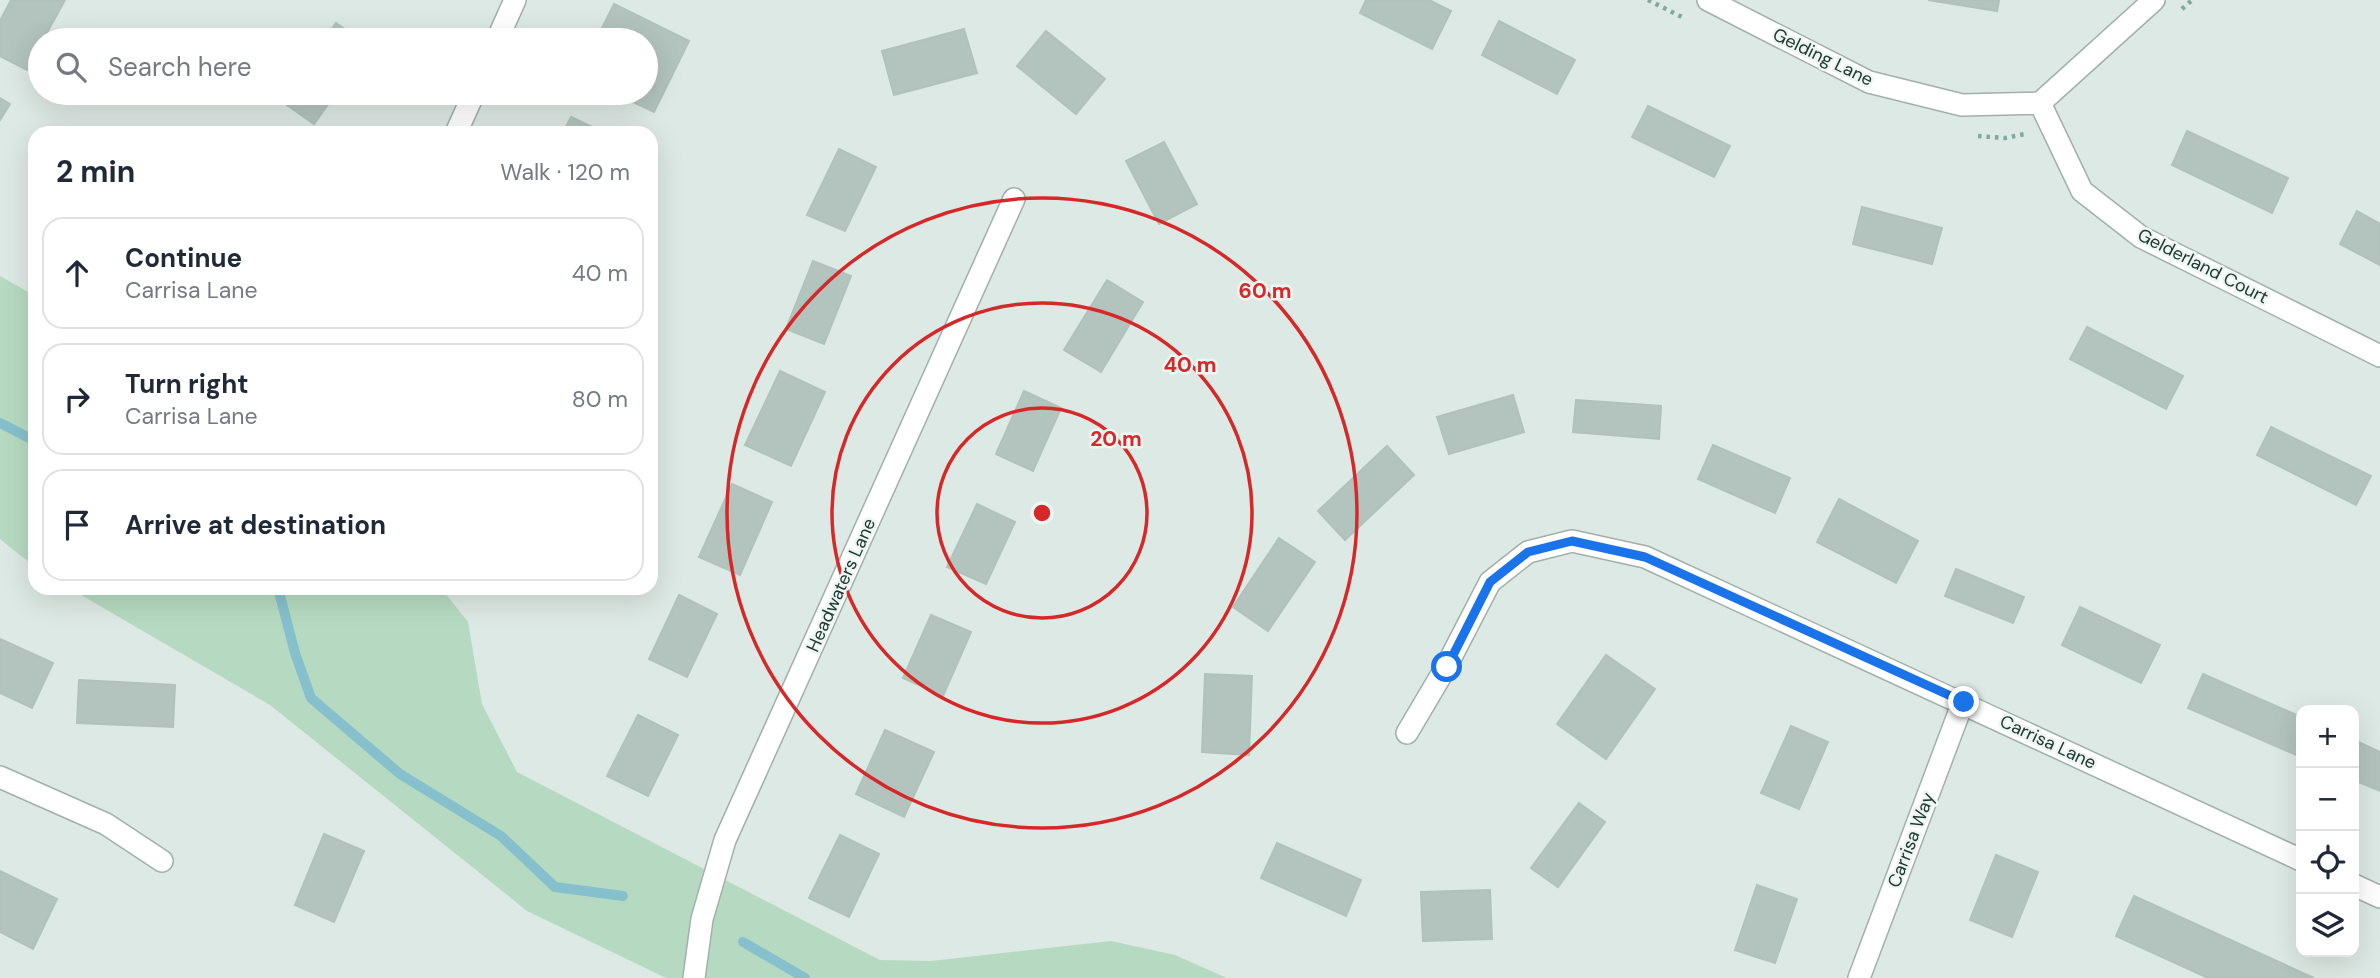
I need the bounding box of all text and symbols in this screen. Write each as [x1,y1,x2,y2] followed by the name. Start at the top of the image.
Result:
[1769,22,1877,92] street label: Gelding Lane
[28,28,658,105] search box
[52,48,90,86] icon: search
[108,50,251,84] text: Search here
[56,152,135,191] text: 2 min
[500,157,630,187] text: Walk · 120 m
[2133,223,2273,309] street label: Gelderland Court
[125,241,242,275] text: Continue
[58,254,96,292] icon: ahead
[572,258,628,288] text: 40 m
[125,275,258,305] text: Carrisa Lane
[1239,277,1291,305] text: 60 m
[1163,351,1217,379] text: 40 m
[125,367,249,401] text: Turn right
[58,380,96,418] icon: right
[572,384,628,414] text: 80 m
[125,401,258,431] text: Carrisa Lane
[1090,425,1142,453] text: 20 m
[1030,501,1054,525] centre of rings
[58,506,96,544] icon: arrive
[125,508,386,542] text: Arrive at destination
[801,514,881,656] street label: Headwaters Lane
[1431,651,1462,682] route start
[1948,686,1979,717] route end
[2296,705,2359,957] map controls
[2296,705,2359,768] button: +
[1996,709,2100,775] street label: Carrisa Lane
[2296,768,2359,831] button: −
[1882,789,1940,891] street label: Carrisa Way
[2296,831,2359,894] button: locate
[2296,894,2359,957] button: layers

